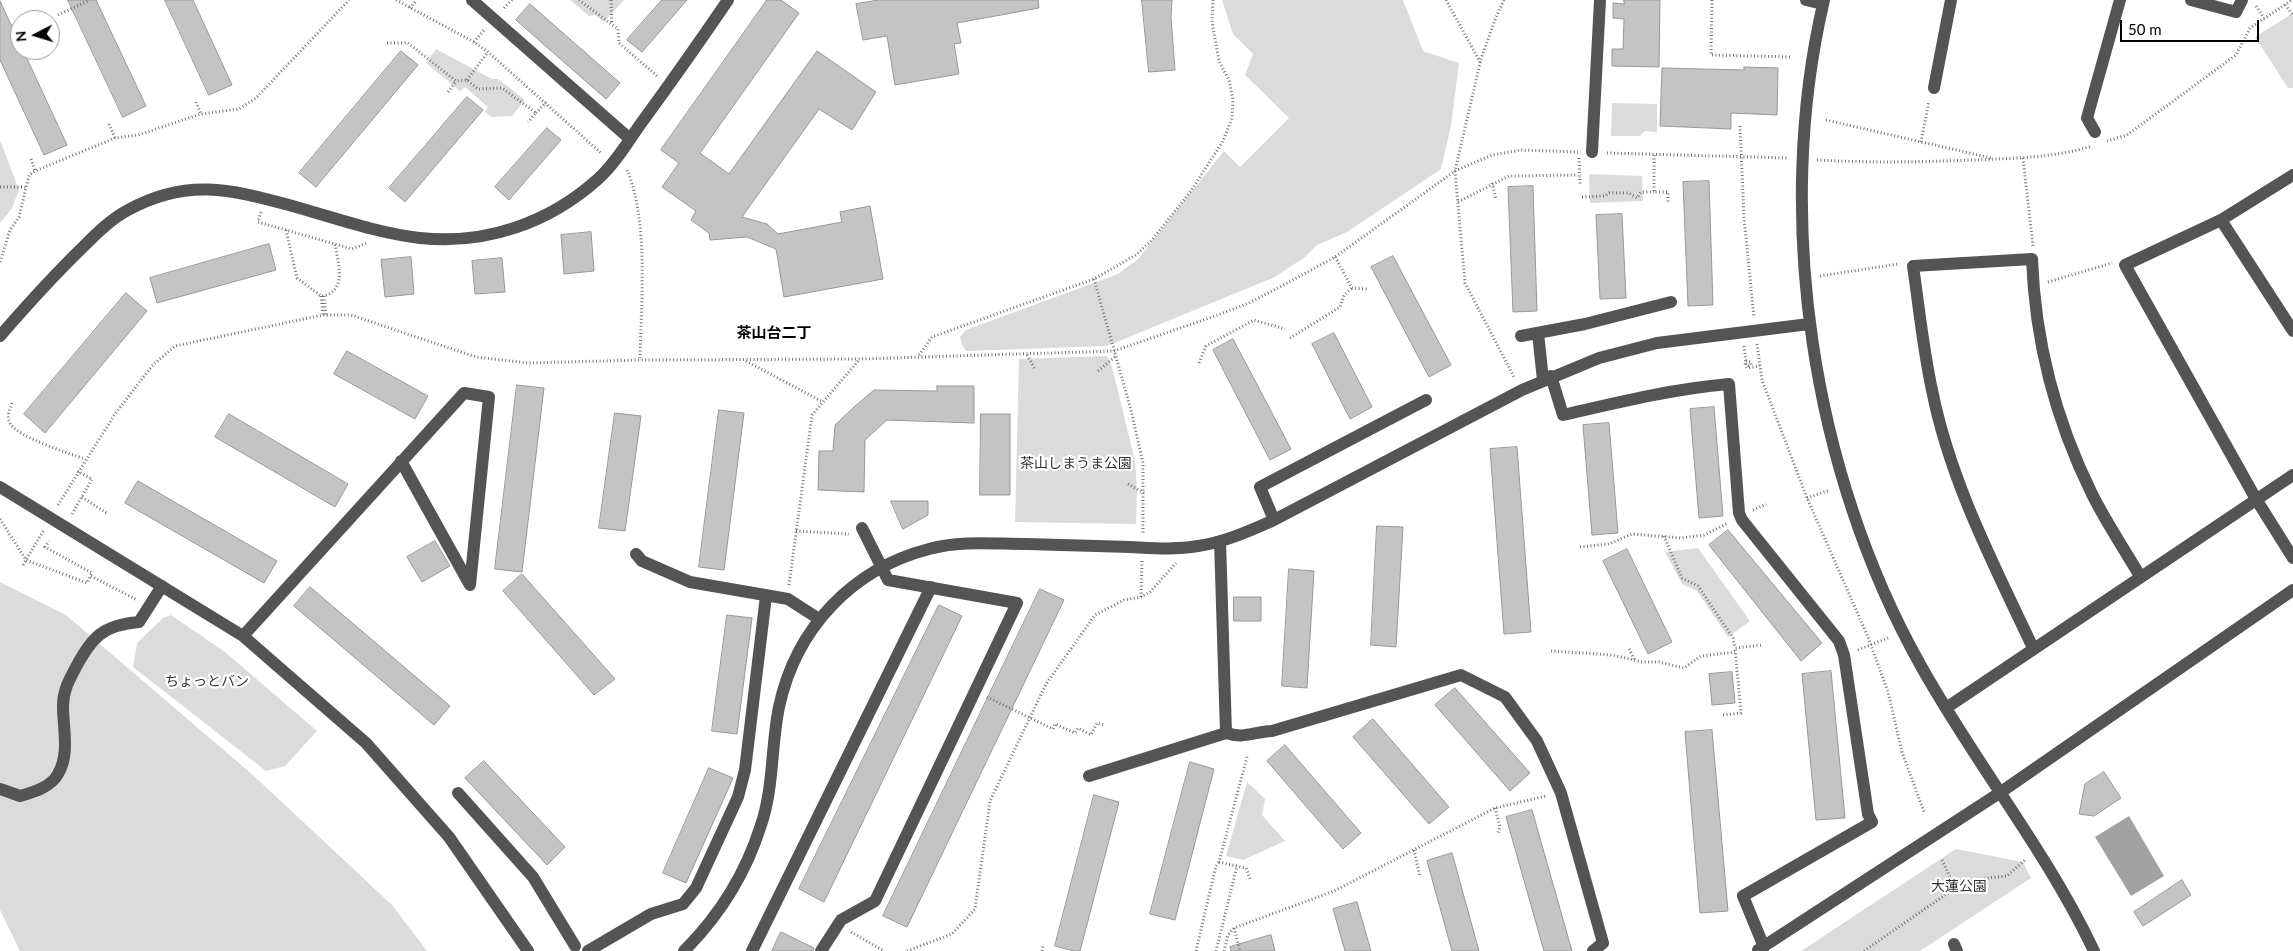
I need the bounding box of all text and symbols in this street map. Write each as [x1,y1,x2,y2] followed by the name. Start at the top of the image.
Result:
[10,10,60,60] north arrow
[2123,10,2262,42] scale bar
[2128,20,2162,38] text: 50 m
[12,30,29,42] text: N
[737,324,811,342] district label: 茶山台二丁
[1020,455,1132,471] park label: 茶山しまうま公園
[165,673,249,689] park label: ちょっとバン
[1931,878,1987,894] park label: 大蓮公園

